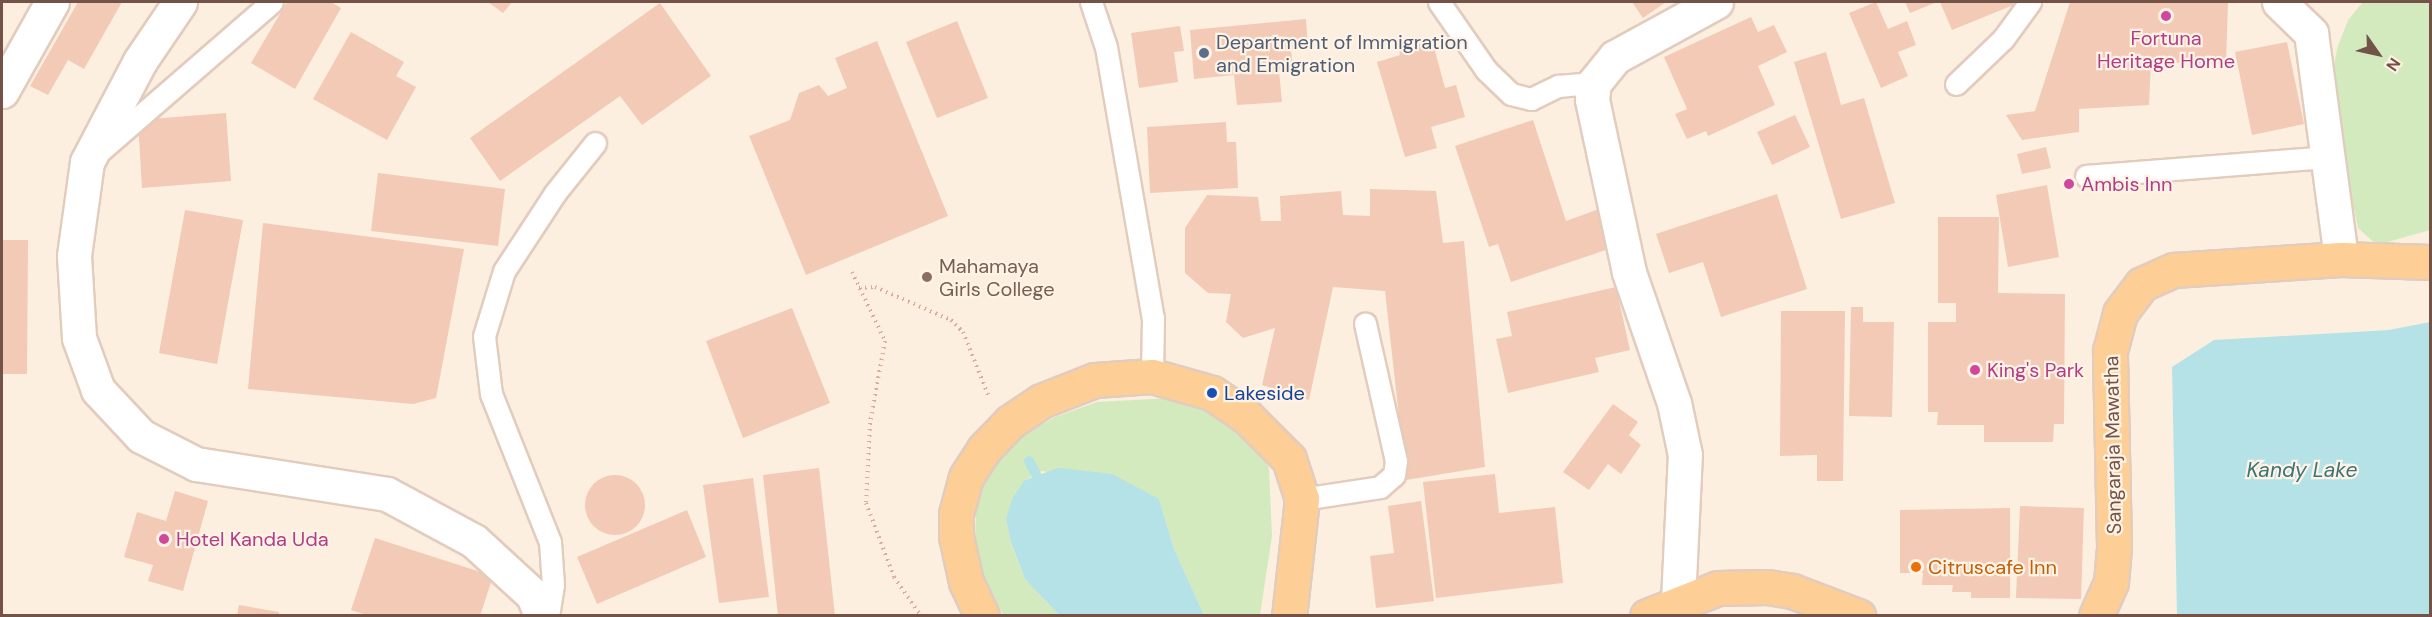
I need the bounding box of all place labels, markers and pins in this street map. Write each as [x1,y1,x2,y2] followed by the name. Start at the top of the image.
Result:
[2159,9,2173,23] marker: Fortuna Heritage Home
[2097,26,2235,73] place label: Fortuna Heritage Home
[1216,30,1468,77] place label: Department of Immigration and Emigration
[1197,46,1211,60] marker: Department of Immigration and Emigration
[2081,172,2172,196] place label: Ambis Inn
[2062,177,2076,191] marker: Ambis Inn
[939,254,1055,301] place label: Mahamaya Girls College
[920,270,934,284] marker: Mahamaya Girls College
[1987,358,2084,382] place label: King's Park
[1968,363,1982,377] marker: King's Park
[1224,381,1305,405] place label: Lakeside
[1205,386,1219,400] marker: Lakeside
[176,527,329,551] place label: Hotel Kanda Uda
[157,532,171,546] marker: Hotel Kanda Uda
[1928,555,2057,579] place label: Citruscafe Inn
[1909,560,1923,574] marker: Citruscafe Inn

